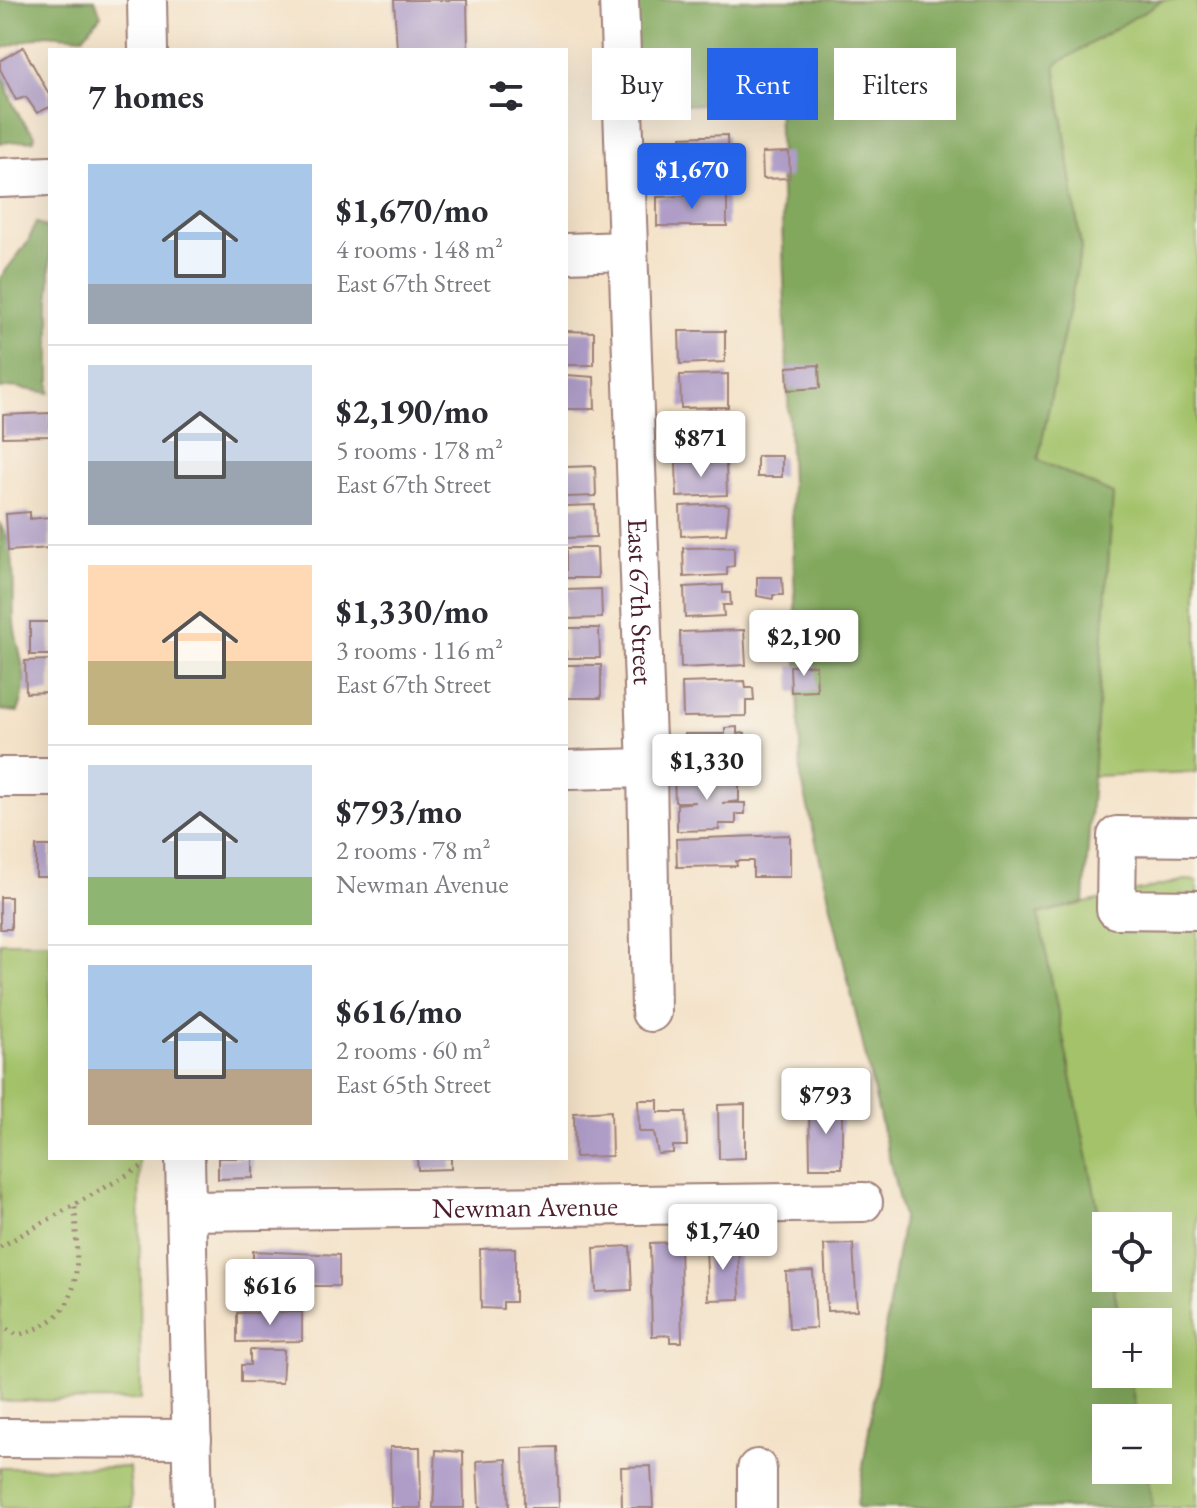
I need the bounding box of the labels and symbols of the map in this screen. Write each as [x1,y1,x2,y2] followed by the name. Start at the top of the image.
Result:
[627,143,757,211] pin: $1,670
[654,411,748,479] pin: $871
[620,517,662,686] street label: East 67th Street
[739,610,869,678] pin: $2,190
[642,734,772,802] pin: $1,330
[779,1068,873,1136] pin: $793
[432,1187,618,1226] street label: Newman Avenue
[658,1204,788,1272] pin: $1,740
[223,1259,317,1327] pin: $616

